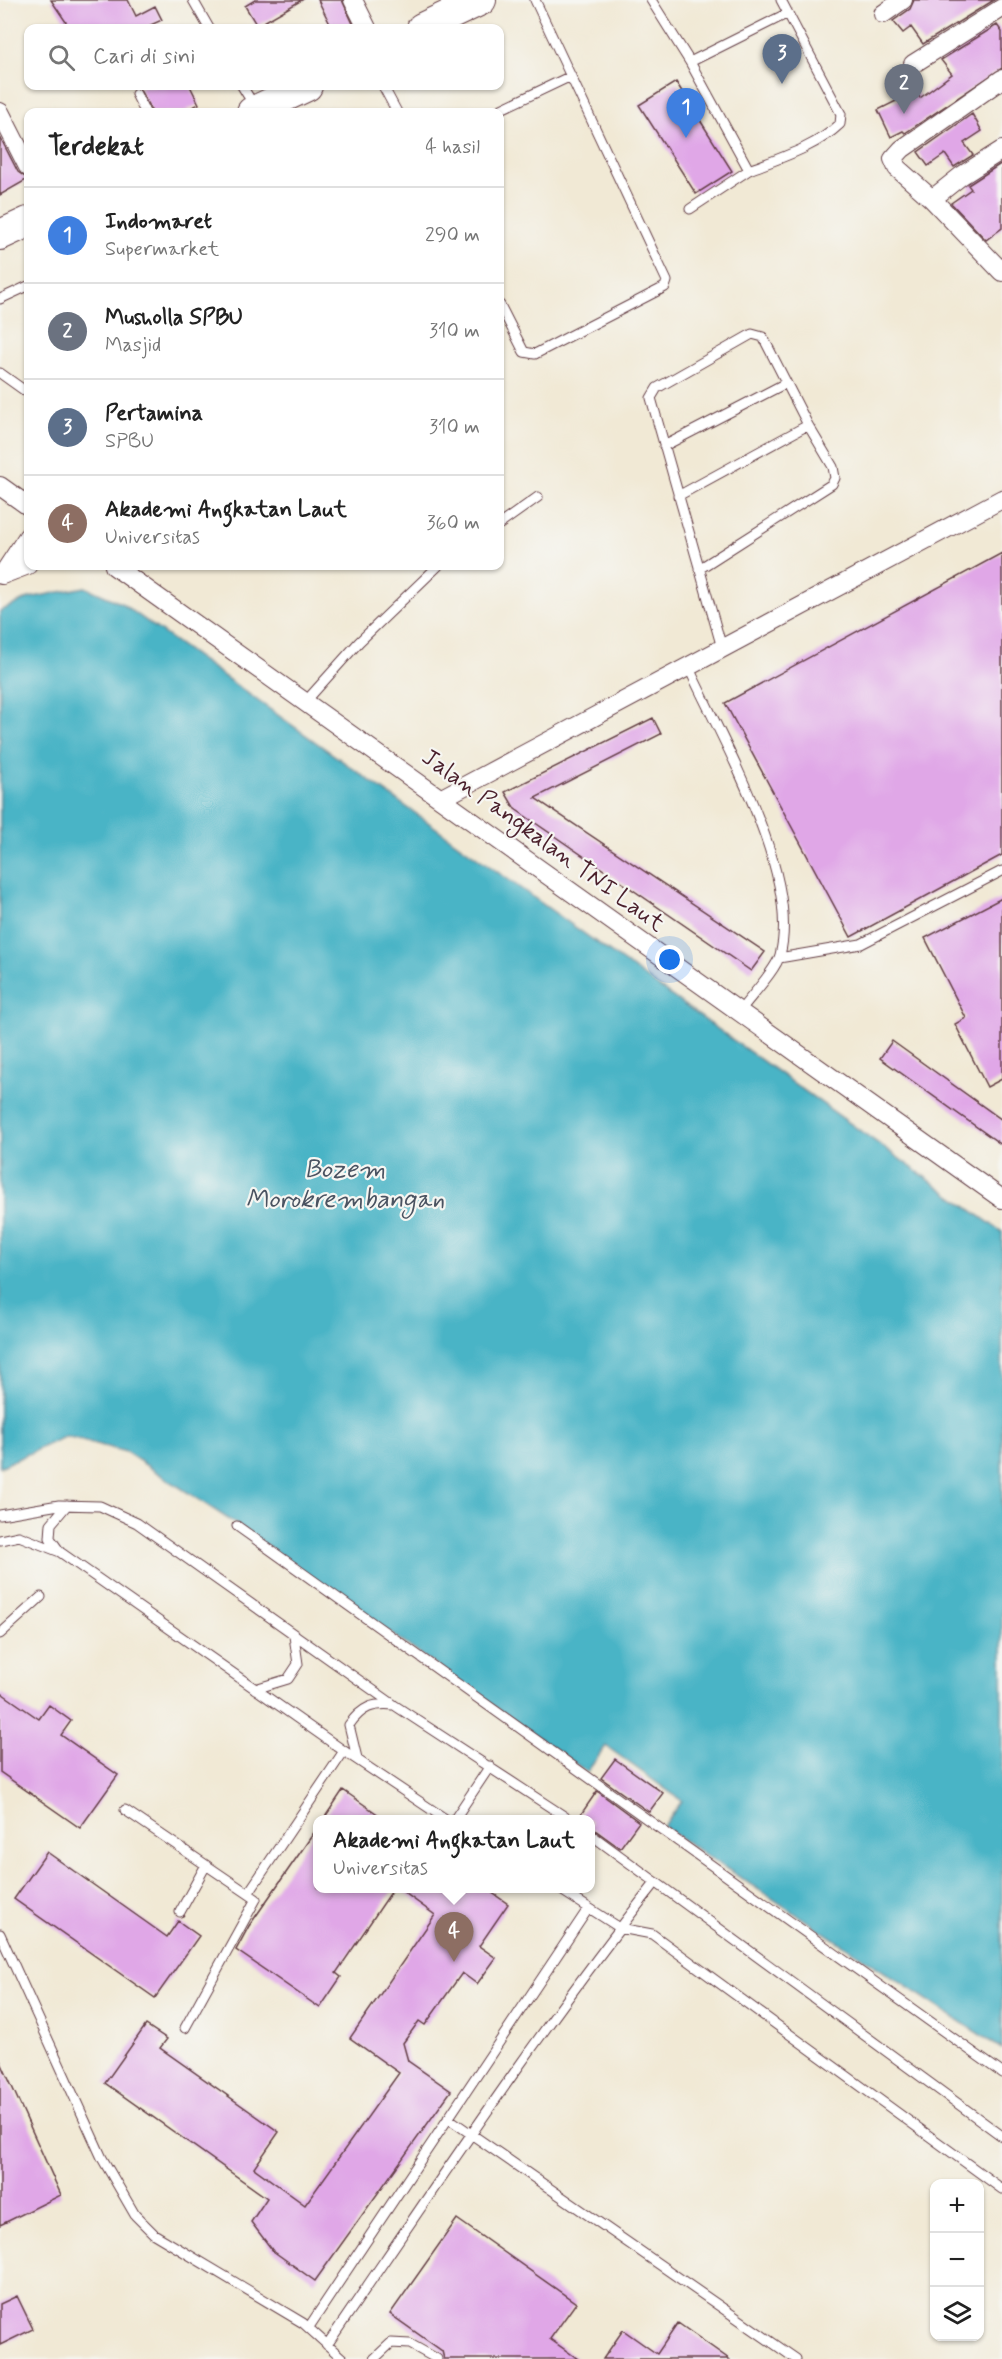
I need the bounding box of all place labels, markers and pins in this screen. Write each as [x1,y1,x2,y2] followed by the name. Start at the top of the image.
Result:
[762,34,802,84] pin: 3
[884,64,924,114] pin: 2
[666,88,706,138] pin: 1
[434,1912,474,1962] pin: 4

